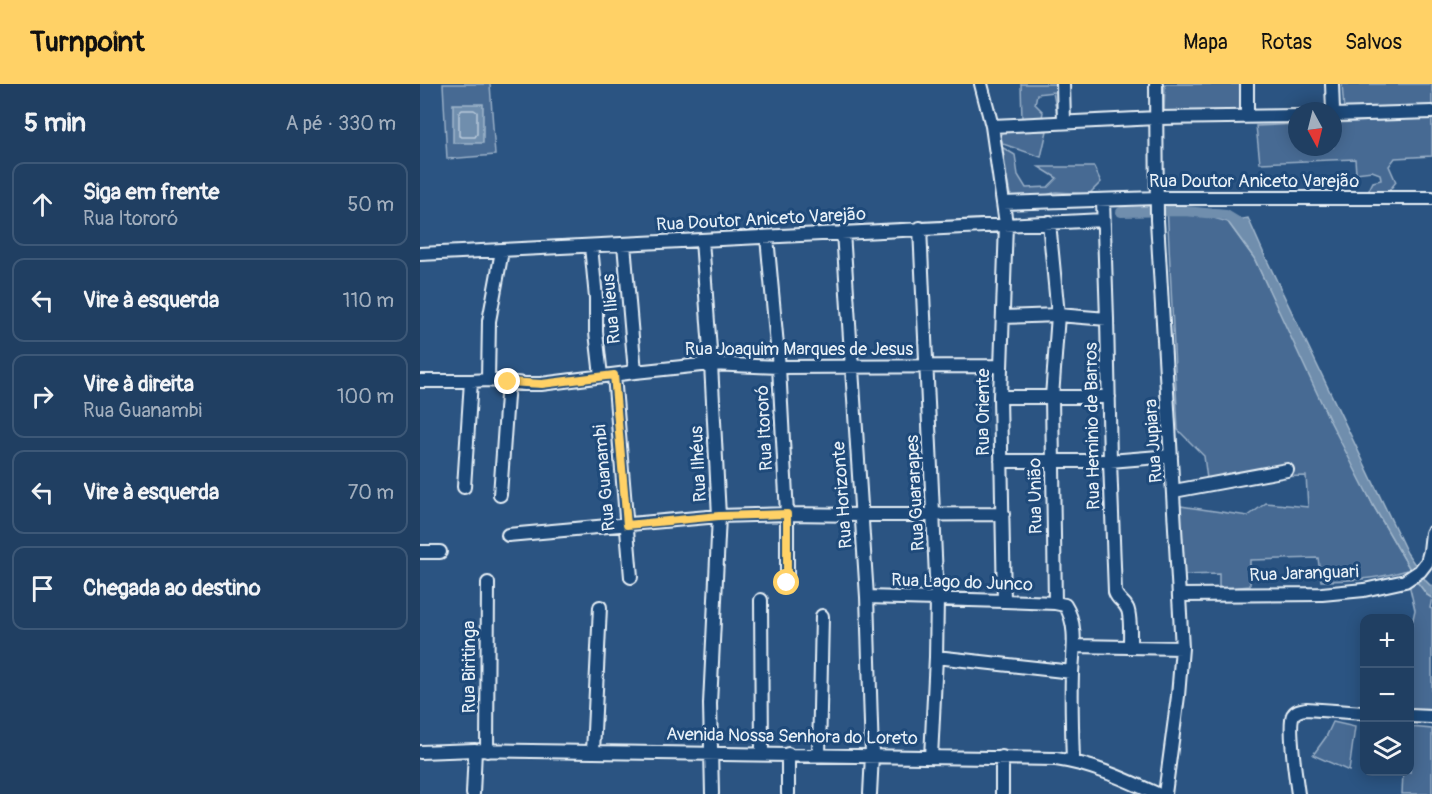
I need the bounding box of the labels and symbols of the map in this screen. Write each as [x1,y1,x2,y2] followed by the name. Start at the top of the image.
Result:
[1288,102,1342,156] north arrow
[1149,170,1359,193] street label: Rua Doutor Aniceto Varejão
[656,202,867,236] street label: Rua Doutor Aniceto Varejão
[597,273,626,345] street label: Rua Ilieus
[685,338,913,361] street label: Rua Joaquim Marques de Jesus
[1080,342,1105,510] street label: Rua Heminio de Barros
[494,368,520,394] route end
[972,368,995,456] street label: Rua Oriente
[751,384,778,471] street label: Rua Itororó
[1139,398,1168,484] street label: Rua Jupiara
[588,424,621,532] street label: Rua Guanambi
[685,425,712,503] street label: Rua Ilhéus
[901,434,930,552] street label: Rua Guararapes
[827,440,858,549] street label: Rua Horizonte
[1023,457,1048,534] street label: Rua União
[1249,560,1359,587] street label: Rua Jaranguari
[773,569,799,595] route start
[891,569,1033,596] street label: Rua Lago do Junco
[458,621,481,713] street label: Rua Biritinga
[666,723,918,750] street label: Avenida Nossa Senhora do Loreto

